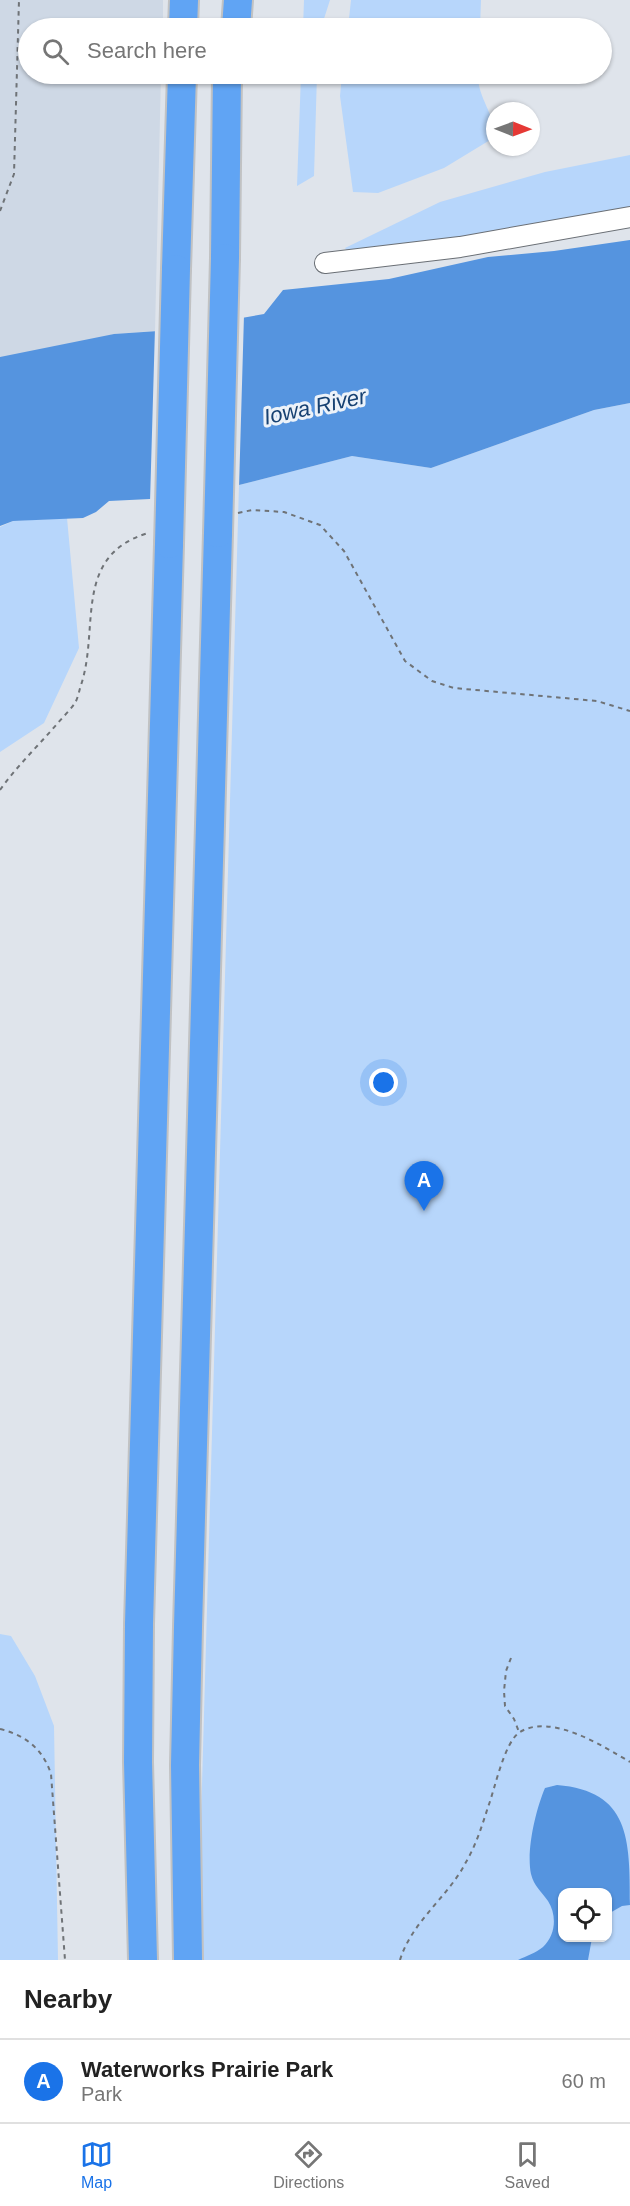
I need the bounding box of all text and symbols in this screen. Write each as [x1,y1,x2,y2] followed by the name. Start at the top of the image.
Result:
[18,18,612,84] search box
[39,35,72,68] icon: search
[87,38,207,63] text: Search here
[486,102,540,156] north arrow
[262,383,370,430] water label: Iowa River
[369,1068,398,1097] your location
[404,1162,444,1211] pin: A
[558,1888,612,1942] map controls
[558,1888,612,1942] button: locate
[24,1984,112,2014] text: Nearby
[81,2057,333,2082] text: Waterworks Prairie Park
[36,2070,51,2092] text: A
[562,2070,606,2092] text: 60 m
[81,2083,122,2105] text: Park
[80,2138,113,2192] tab: Map
[273,2138,344,2192] tab: Directions
[505,2138,550,2192] tab: Saved

